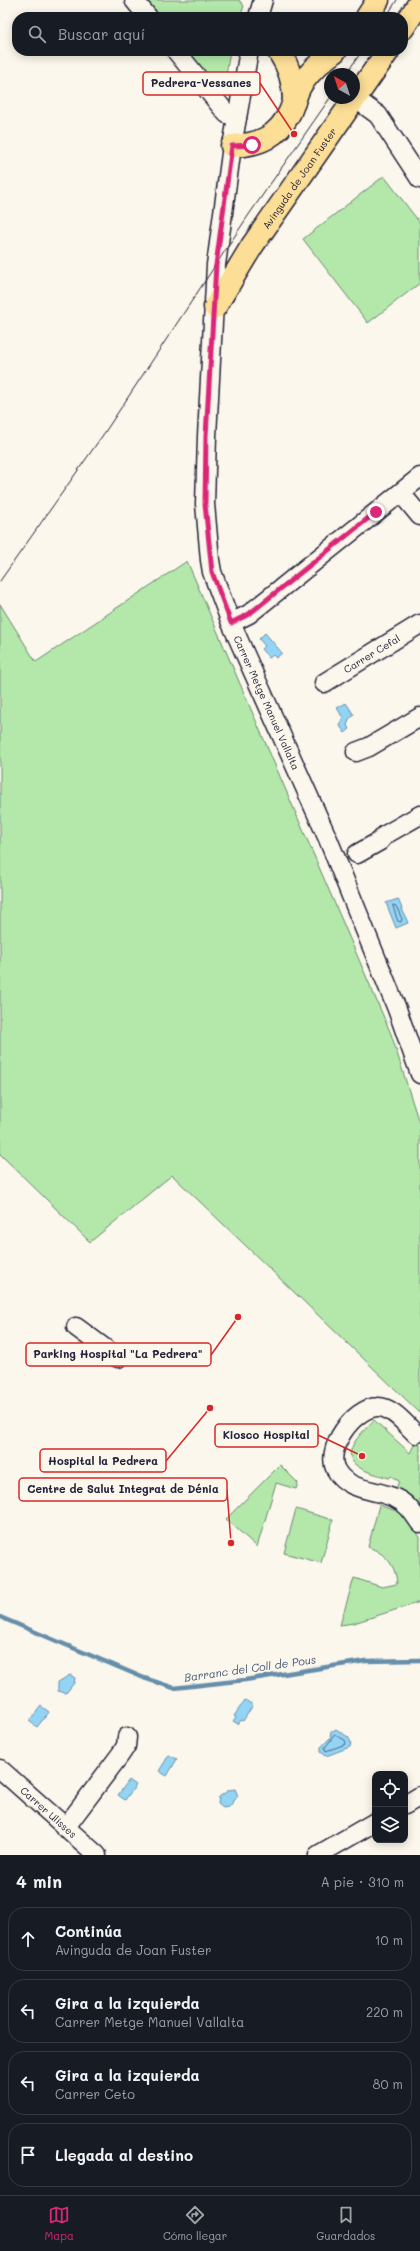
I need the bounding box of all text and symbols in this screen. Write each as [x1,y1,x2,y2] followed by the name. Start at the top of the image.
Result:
[12,12,408,56] search box
[26,23,48,45] icon: search
[58,24,145,44] text: Buscar aquí
[324,68,360,104] north arrow
[143,72,260,95] callout: Pedrera-Vessanes
[151,75,252,90] text: Pedrera-Vessanes
[259,125,340,232] street label: Avinguda de Joan Fuster
[243,136,261,154] route start
[367,503,385,521] route end
[341,631,403,676] street label: Carrer Cefal
[230,633,303,772] street label: Carrer Metge Manuel Vallalta
[26,1343,211,1366] callout: Parking Hospital "La Pedrera"
[33,1346,203,1361] text: Parking Hospital "La Pedrera"
[215,1424,318,1447] callout: Kiosco Hospital
[223,1427,309,1442] text: Kiosco Hospital
[40,1449,166,1472] callout: Hospital la Pedrera
[48,1453,158,1468] text: Hospital la Pedrera
[19,1478,227,1501] callout: Centre de Salut Integrat de Dénia
[27,1481,219,1496] text: Centre de Salut Integrat de Dénia
[183,1651,317,1685] water label: Barranc del Coll de Pous
[372,1771,408,1843] map controls
[372,1771,408,1807] button: locate
[17,1783,80,1841] street label: Carrer Ulisses
[372,1807,408,1843] button: layers
[16,1870,62,1892] text: 4 min
[321,1873,404,1890] text: A pie · 310 m
[55,1921,122,1941] text: Continúa
[17,1928,39,1950] icon: ahead
[375,1931,403,1948] text: 10 m
[55,1941,212,1958] text: Avinguda de Joan Fuster
[55,1993,200,2013] text: Gira a la izquierda
[17,2000,39,2022] icon: left
[366,2003,403,2020] text: 220 m
[55,2013,244,2030] text: Carrer Metge Manuel Vallalta
[55,2065,200,2085] text: Gira a la izquierda
[17,2072,39,2094] icon: left
[373,2075,403,2092] text: 80 m
[55,2085,135,2102] text: Carrer Ceto
[17,2144,39,2166] icon: arrive
[55,2145,193,2165] text: Llegada al destino
[45,2204,74,2243] tab: Mapa
[163,2204,227,2243] tab: Cómo llegar
[316,2204,375,2243] tab: Guardados

